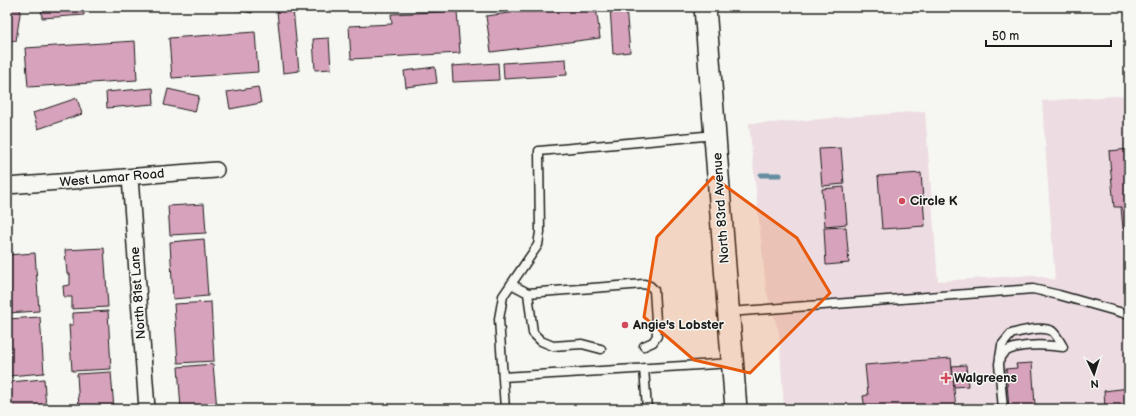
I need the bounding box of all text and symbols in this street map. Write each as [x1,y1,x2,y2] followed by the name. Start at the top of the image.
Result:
[986,22,1111,48] scale bar
[992,29,1019,44] text: 50 m
[709,152,733,264] street label: North 83rd Avenue
[59,165,165,191] street label: West Lamar Road
[910,193,958,209] place label: Circle K
[897,196,907,206] marker: Circle K
[127,246,149,340] street label: North 81st Lane
[632,317,725,333] place label: Angie's Lobster
[620,320,630,330] marker: Angie's Lobster
[1074,354,1114,394] north arrow
[954,370,1017,386] place label: Walgreens
[941,373,951,383] marker: Walgreens
[1090,377,1099,390] text: N

